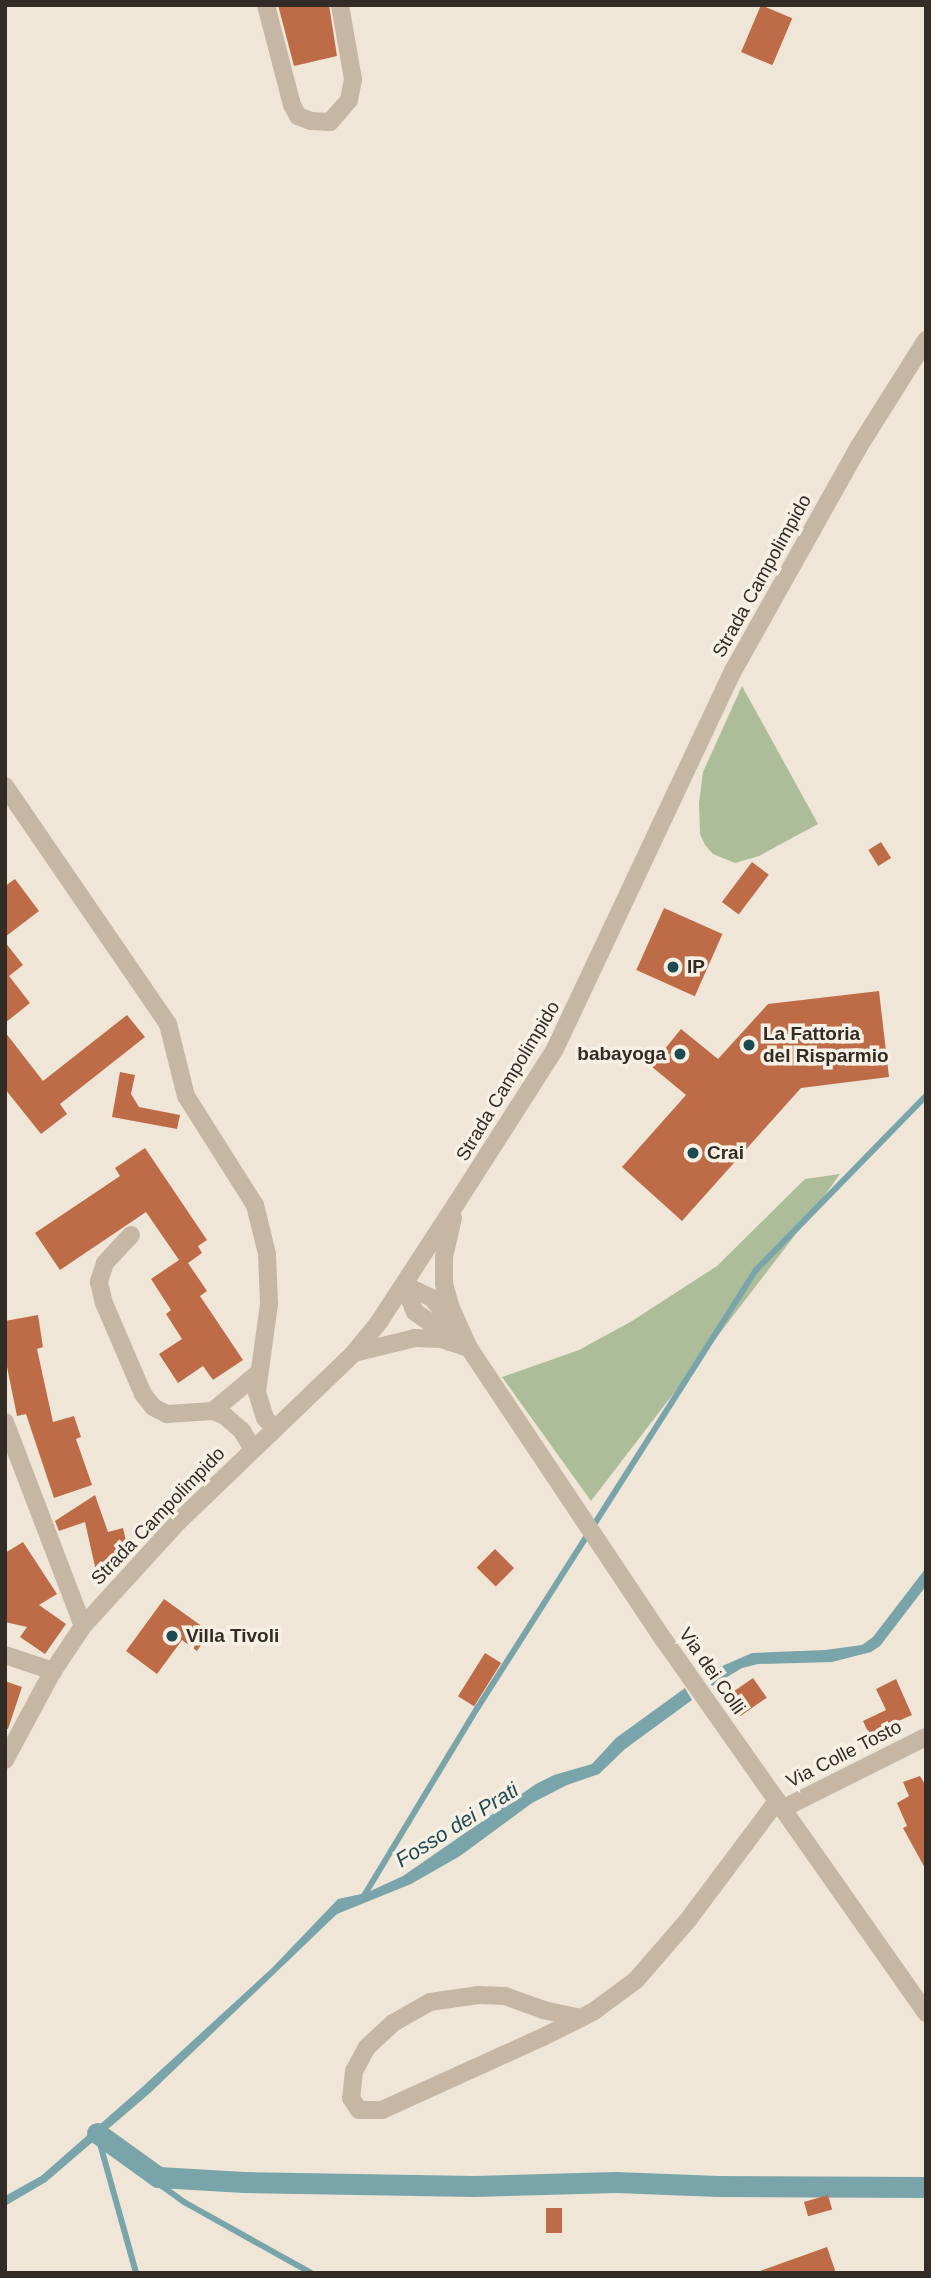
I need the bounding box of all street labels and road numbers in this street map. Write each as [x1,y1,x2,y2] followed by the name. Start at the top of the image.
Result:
[708,491,816,661] street label: Strada Campolimpido
[451,997,565,1165] street label: Strada Campolimpido
[86,1442,230,1590] street label: Strada Campolimpido
[674,1624,750,1718] street label: Via dei Colli
[783,1715,905,1793] street label: Via Colle Tosto

